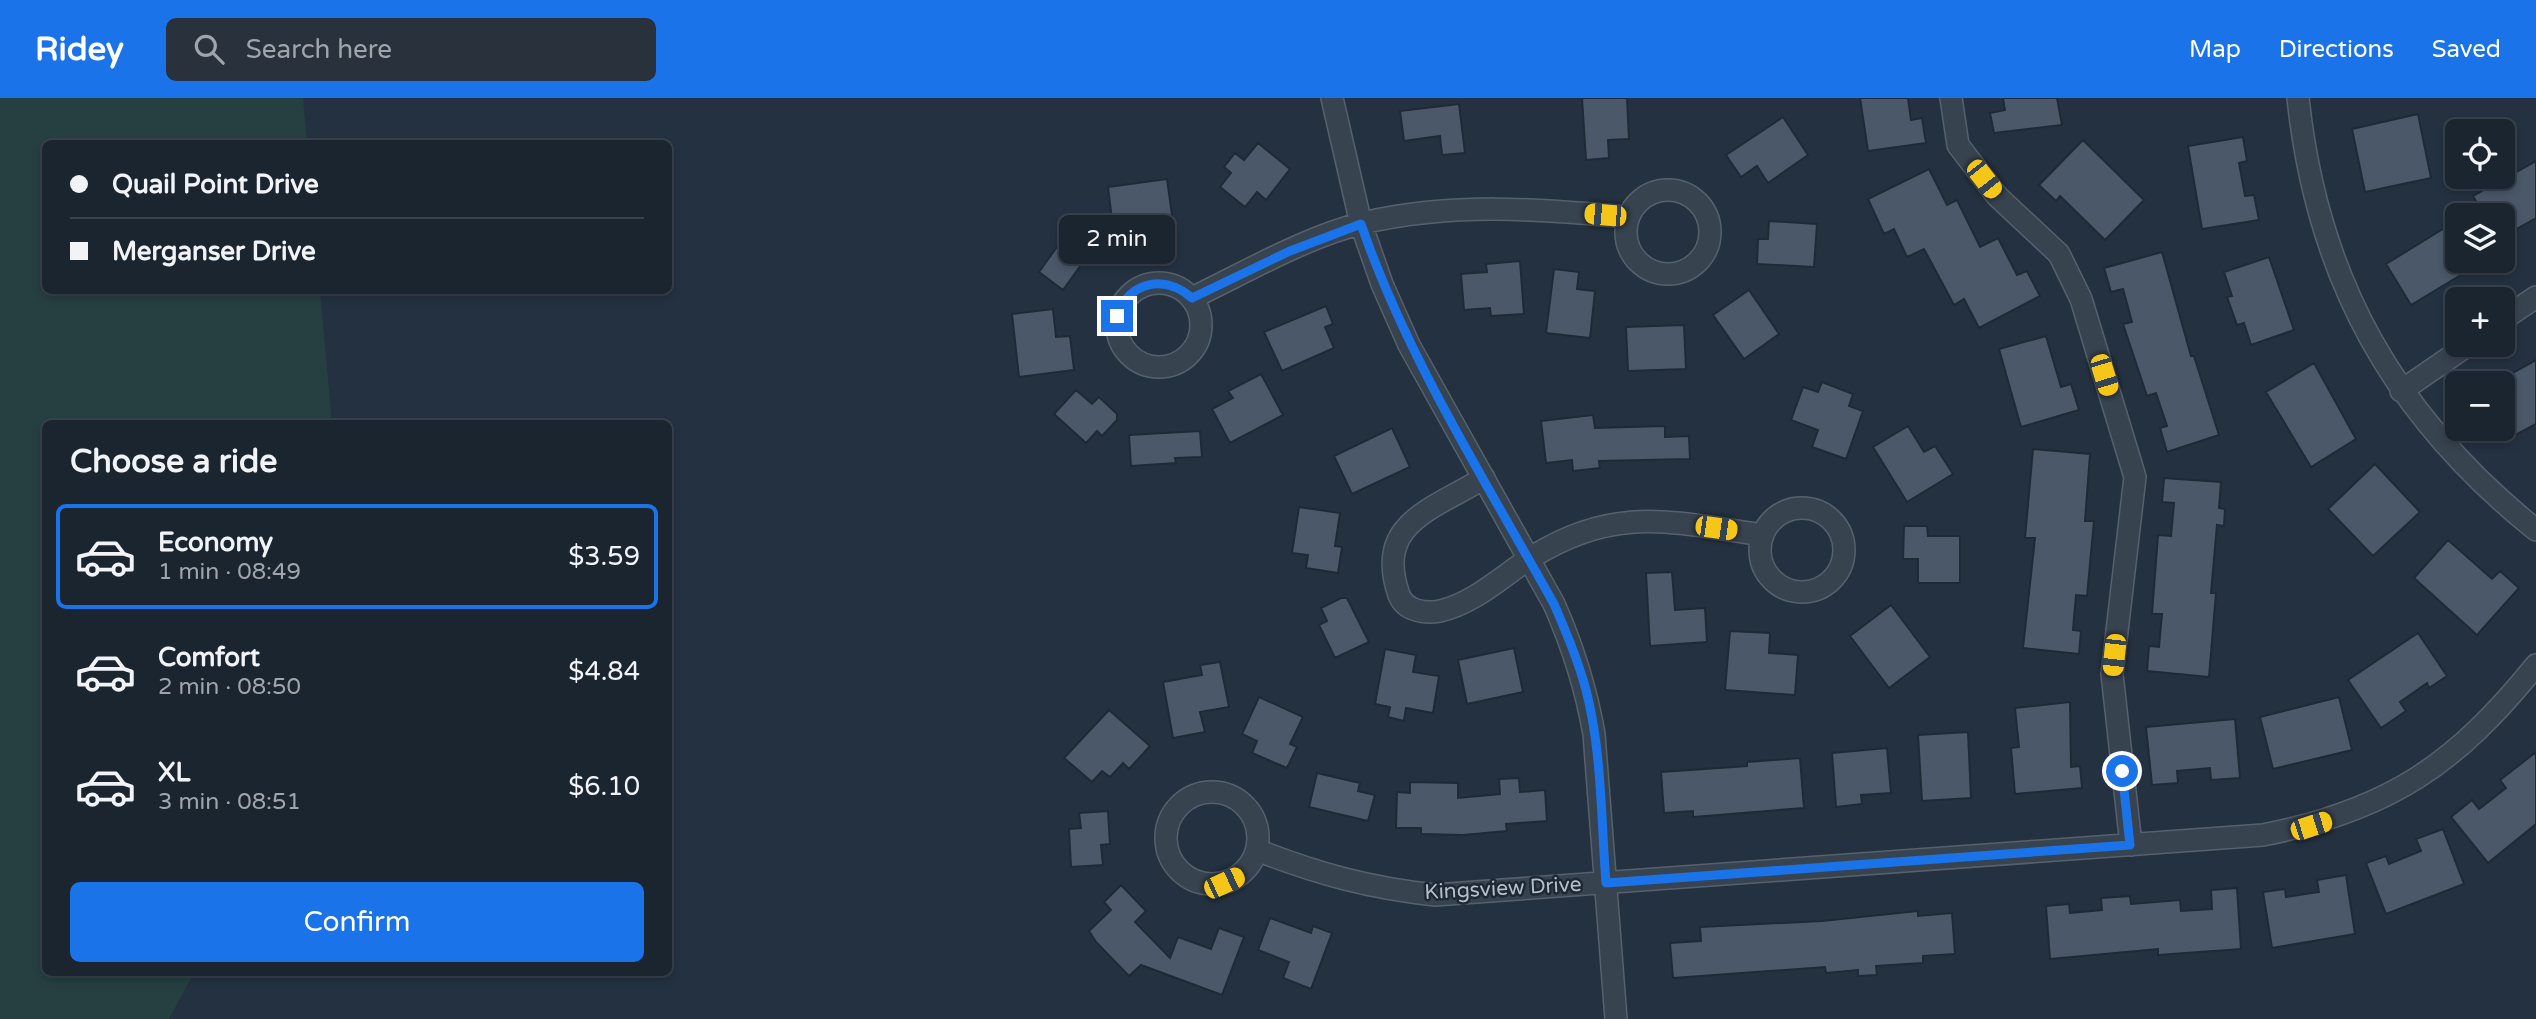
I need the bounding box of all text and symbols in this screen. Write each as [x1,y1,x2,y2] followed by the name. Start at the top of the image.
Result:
[166,18,656,81] search box
[35,30,124,69] text: Ridey
[190,30,228,68] icon: search
[246,34,392,65] text: Search here
[2189,35,2241,64] text: Map
[2279,35,2394,64] text: Directions
[2432,35,2501,64] text: Saved
[2445,119,2515,441] map controls
[2445,119,2515,189] button: locate
[1963,156,2006,202] car
[112,169,319,200] text: Quail Point Drive
[1584,203,1627,227] car
[2445,203,2515,273] button: layers
[1059,214,1175,264] callout: 2 min
[1086,225,1148,253] text: 2 min
[112,236,316,267] text: Merganser Drive
[2445,287,2515,357] button: +
[1101,300,1133,332] route end
[2088,352,2121,398] car
[2445,371,2515,441] button: −
[70,443,277,481] text: Choose a ride
[1694,515,1739,541] car
[74,525,137,588] icon: car
[158,527,273,558] text: Economy
[568,541,640,572] text: $3.59
[158,558,301,586] text: 1 min · 08:49
[2102,633,2127,677] car
[74,640,137,703] icon: car
[158,642,260,673] text: Comfort
[568,656,640,687] text: $4.84
[158,673,301,701] text: 2 min · 08:50
[74,755,137,818] icon: car
[2106,755,2138,787] route start
[158,757,190,788] text: XL
[568,771,640,802] text: $6.10
[158,788,301,816] text: 3 min · 08:51
[2288,810,2335,842] car
[1201,865,1248,901] car
[1424,872,1582,905] street label: Kingsview Drive
[70,882,644,962] button: Confirm

